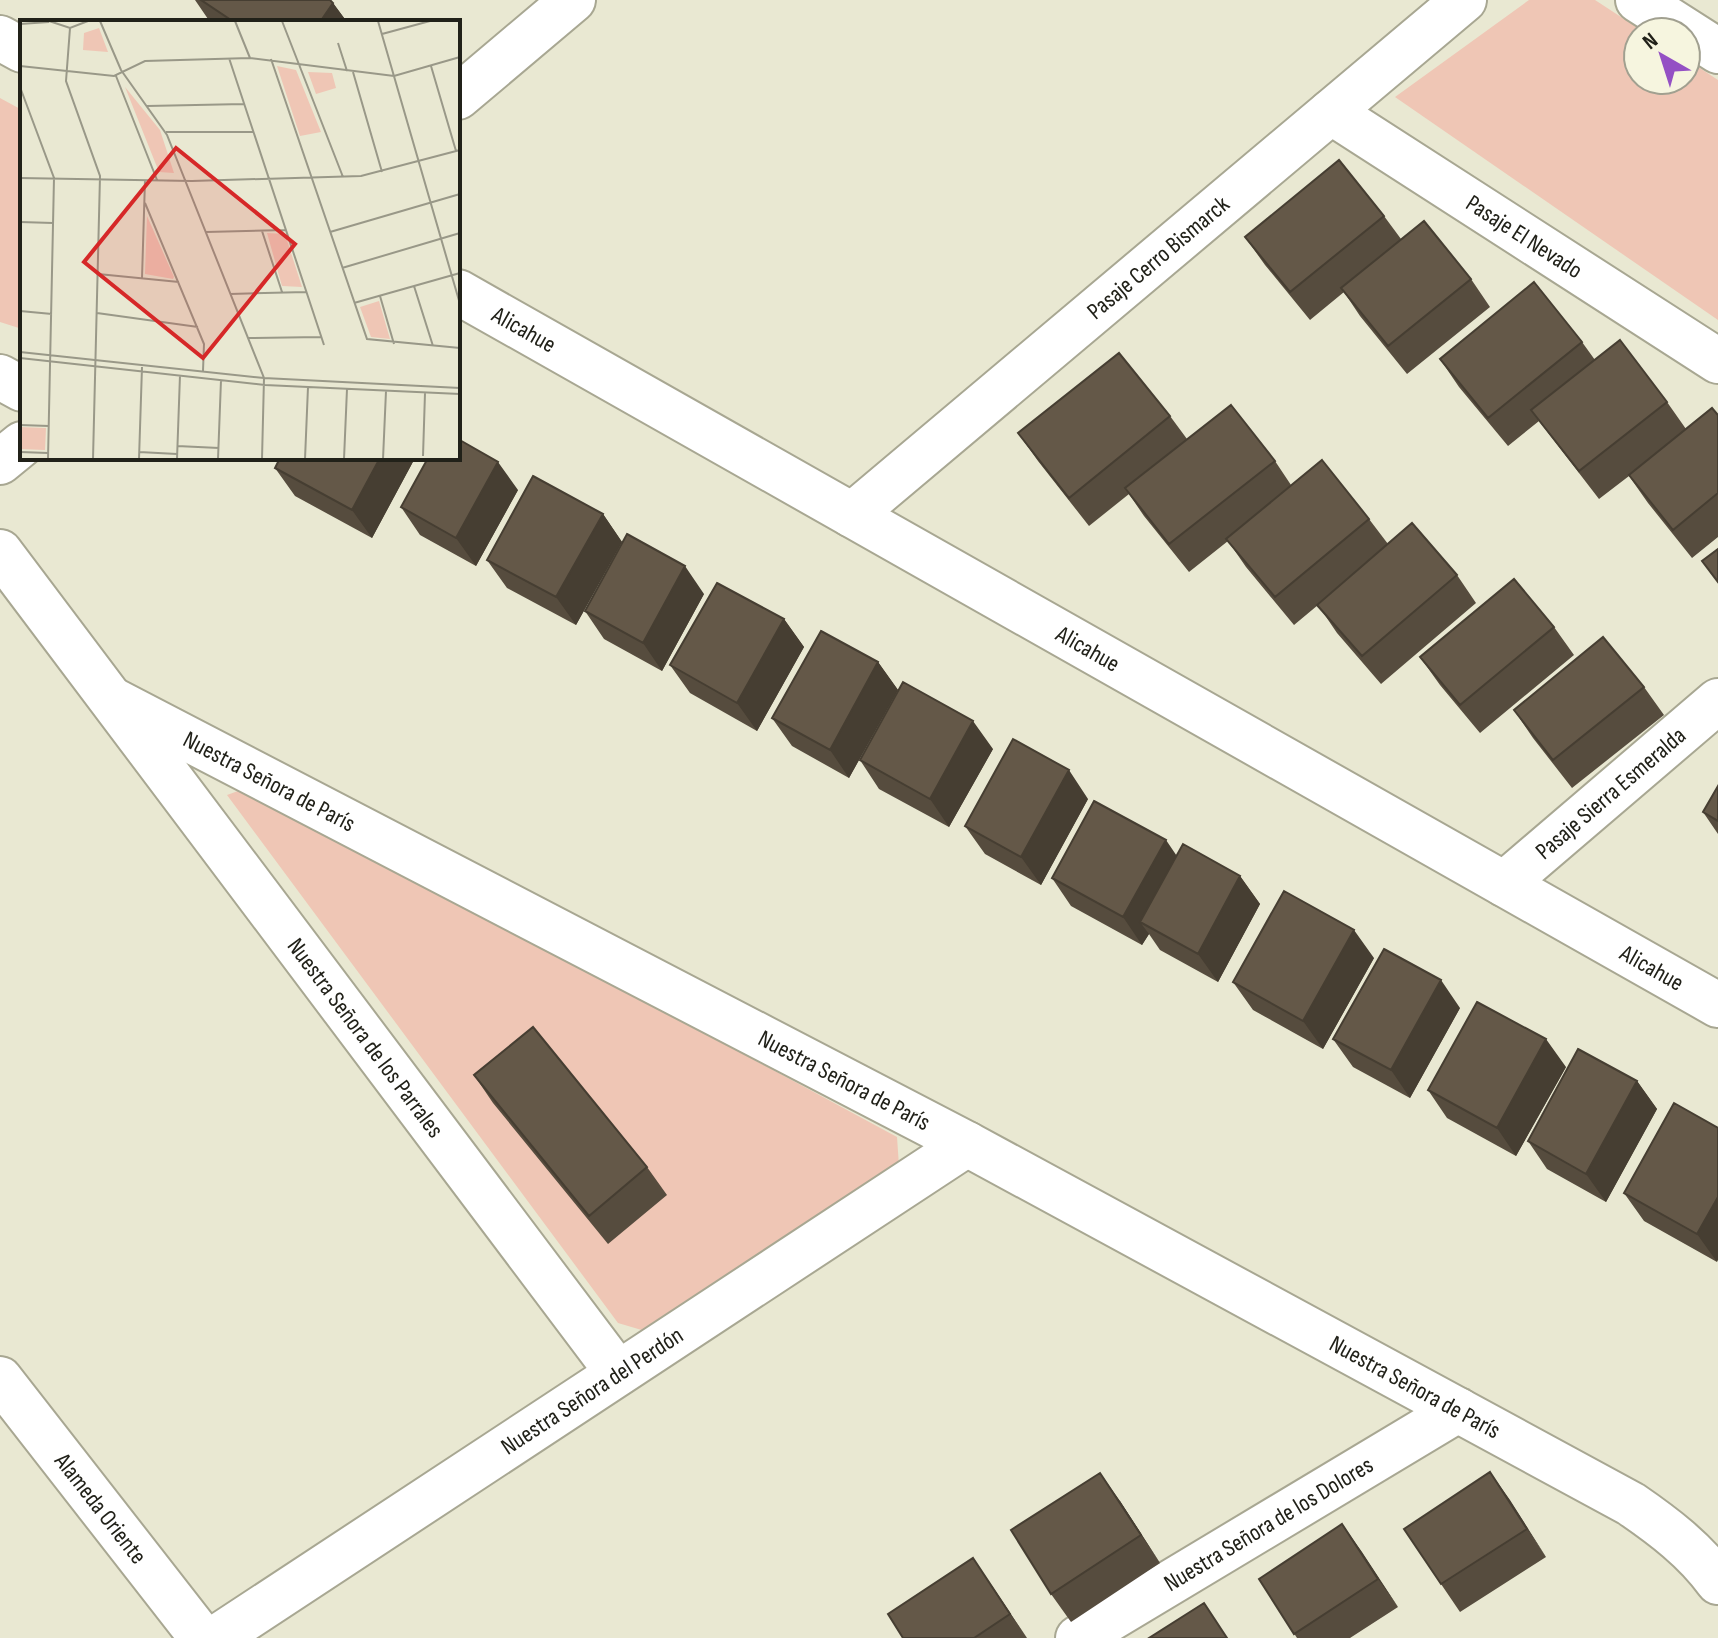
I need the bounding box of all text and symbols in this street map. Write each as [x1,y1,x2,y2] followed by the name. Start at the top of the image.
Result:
[1622,16,1702,96] north arrow
[20,20,460,460] inset map
[1637,27,1663,56] text: N
[1461,188,1588,285] street label: Pasaje El Nevado
[1081,189,1235,325] street label: Pasaje Cerro Bismarck
[486,299,561,359] street label: Alicahue
[1050,619,1125,678] street label: Alicahue
[1529,721,1692,865] street label: Pasaje Sierra Esmeralda
[178,725,360,838] street label: Nuestra Señora de París
[281,932,450,1143] street label: Nuestra Señora de los Parrales
[1614,938,1689,997] street label: Alicahue
[753,1024,935,1137] street label: Nuestra Señora de París
[496,1320,688,1461] street label: Nuestra Señora del Perdón
[1325,1329,1505,1445] street label: Nuestra Señora de París
[48,1446,153,1570] street label: Alameda Oriente
[1159,1450,1378,1598] street label: Nuestra Señora de los Dolores

